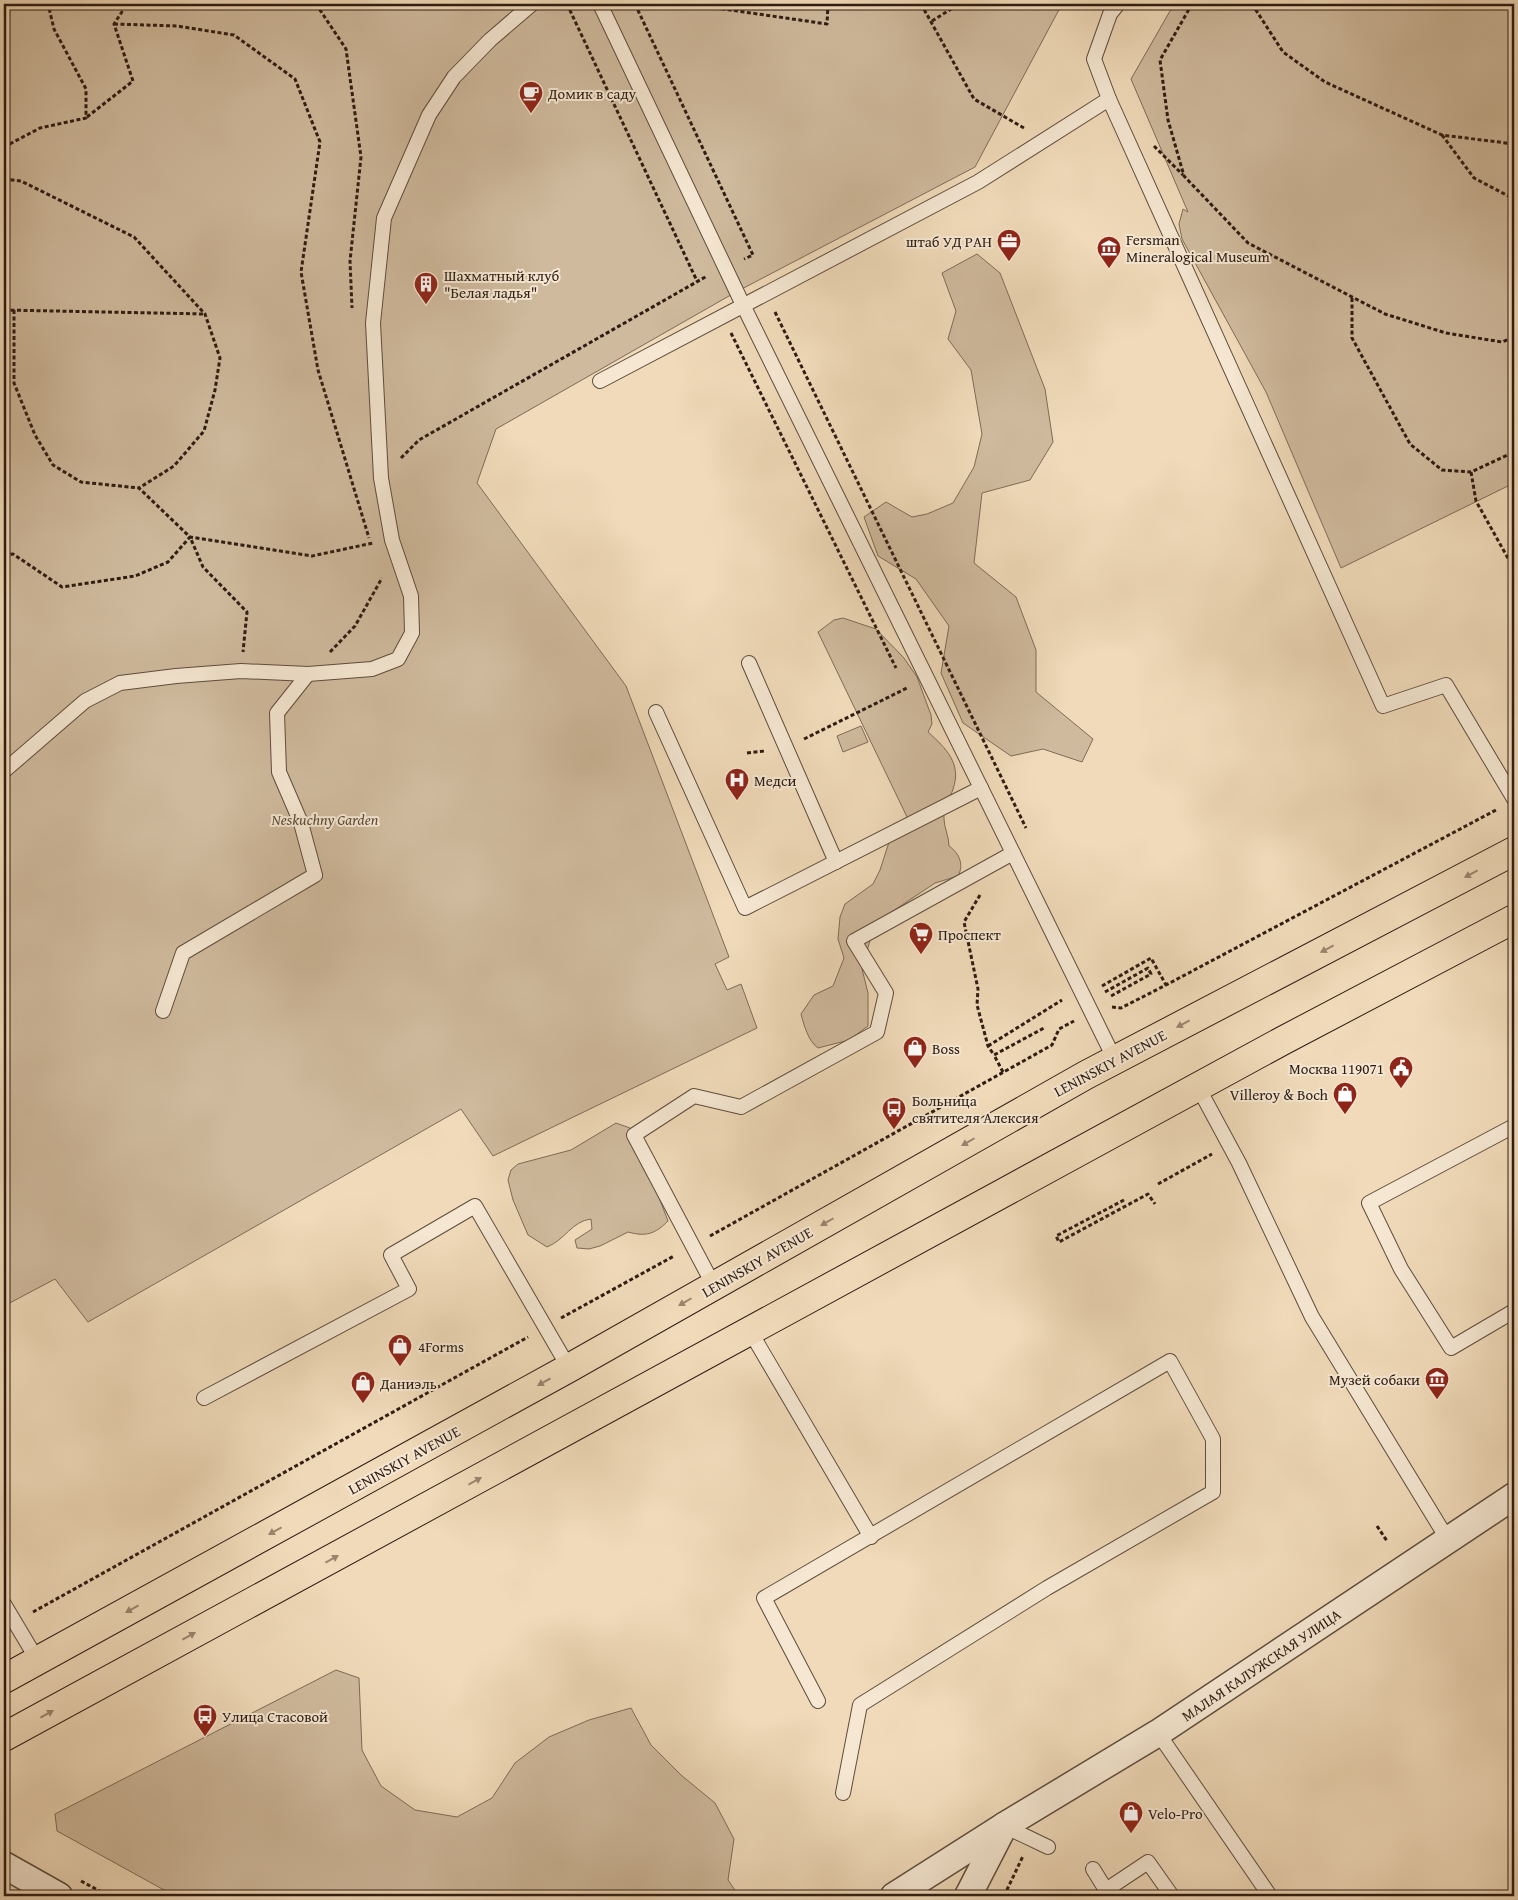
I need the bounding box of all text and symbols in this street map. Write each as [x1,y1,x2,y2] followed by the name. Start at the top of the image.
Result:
[518,80,544,114] cafe icon: Домик в саду
[547,83,637,104] place label: Домик в саду
[996,228,1022,262] office icon: штаб УД РАН
[1126,229,1270,267] place label: Fersman Mineralogical Museum
[906,231,992,252] place label: штаб УД РАН
[1096,235,1122,269] museum icon: Fersman Mineralogical Museum
[444,265,560,303] place label: Шахматный клуб "Белая ладья"
[413,271,439,305] building icon: Шахматный клуб "Белая ладья"
[724,767,750,801] hospital icon: Медси
[754,770,797,791] place label: Медси
[272,809,379,830] park label: Neskuchny Garden
[1464,870,1478,878] one-way arrow
[908,921,934,955] supermarket icon: Проспект
[938,924,1001,945] place label: Проспект
[1320,945,1334,953] one-way arrow
[1176,1020,1190,1028] one-way arrow
[1050,1024,1170,1102] street label: LENINSKIY AVENUE
[902,1035,928,1069] shop icon: Boss
[932,1038,960,1059] place label: Boss
[1388,1055,1414,1089] public building icon: Москва 119071
[1289,1058,1384,1079] place label: Москва 119071
[1332,1081,1358,1115] shop icon: Villeroy & Boch
[1230,1084,1329,1105] place label: Villeroy & Boch
[912,1090,1039,1128] place label: Больница святителя Алексия
[881,1096,907,1130] bus stop icon: Больница святителя Алексия
[960,1138,975,1146] one-way arrow
[820,1218,833,1227] one-way arrow
[698,1221,817,1302] street label: LENINSKIY AVENUE
[679,1298,692,1307] one-way arrow
[387,1333,413,1367] shop icon: 4Forms
[418,1336,464,1357] place label: 4Forms
[1424,1366,1450,1400] museum icon: Музей собаки
[1329,1369,1420,1390] place label: Музей собаки
[350,1370,376,1404] shop icon: Даниэль
[379,1373,437,1394] place label: Даниэль
[537,1378,550,1387] one-way arrow
[344,1420,464,1499] street label: LENINSKIY AVENUE
[467,1477,482,1485] one-way arrow
[267,1527,282,1535] one-way arrow
[325,1554,339,1563] one-way arrow
[1177,1604,1345,1726] street label: МАЛАЯ КАЛУЖСКАЯ УЛИЦА
[125,1605,140,1613] one-way arrow
[182,1632,197,1640] one-way arrow
[192,1703,218,1737] bus stop icon: Улица Стасовой
[222,1706,328,1727] place label: Улица Стасовой
[39,1710,54,1718] one-way arrow
[1118,1800,1144,1834] shop icon: Velo-Pro
[1148,1803,1203,1824] place label: Velo-Pro

